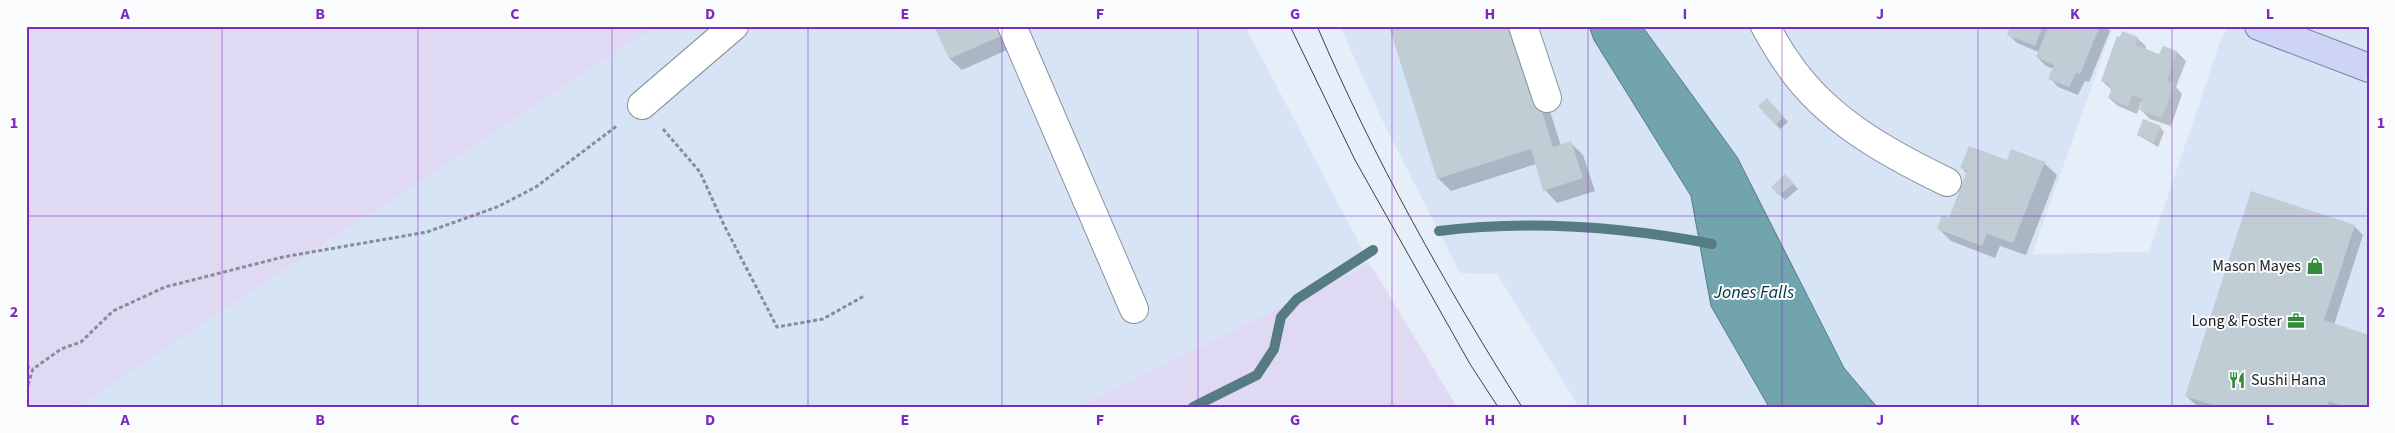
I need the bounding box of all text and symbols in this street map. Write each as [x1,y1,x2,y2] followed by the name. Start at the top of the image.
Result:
[119,3,130,25] text: A
[315,3,325,25] text: B
[510,3,520,25] text: C
[705,3,715,25] text: D
[901,3,909,25] text: E
[1096,3,1104,25] text: F
[1290,3,1300,25] text: G
[1485,3,1495,25] text: H
[1683,3,1687,25] text: I
[1876,3,1884,25] text: J
[2070,3,2080,25] text: K
[2266,3,2274,25] text: L
[10,112,18,134] text: 1
[2377,112,2385,134] text: 1
[2212,255,2301,277] place label: Mason Mayes
[2305,256,2325,276] shop icon: Mason Mayes
[1713,280,1794,305] water label: Jones Falls
[10,301,18,323] text: 2
[2377,301,2385,323] text: 2
[2191,310,2282,332] place label: Long & Foster
[2286,311,2306,331] office icon: Long & Foster
[2251,369,2326,391] place label: Sushi Hana
[2227,370,2247,390] restaurant icon: Sushi Hana
[119,409,130,431] text: A
[315,409,325,431] text: B
[510,409,520,431] text: C
[705,409,715,431] text: D
[901,409,909,431] text: E
[1096,409,1104,431] text: F
[1290,409,1300,431] text: G
[1485,409,1495,431] text: H
[1683,409,1687,431] text: I
[1876,409,1884,431] text: J
[2070,409,2080,431] text: K
[2266,409,2274,431] text: L

